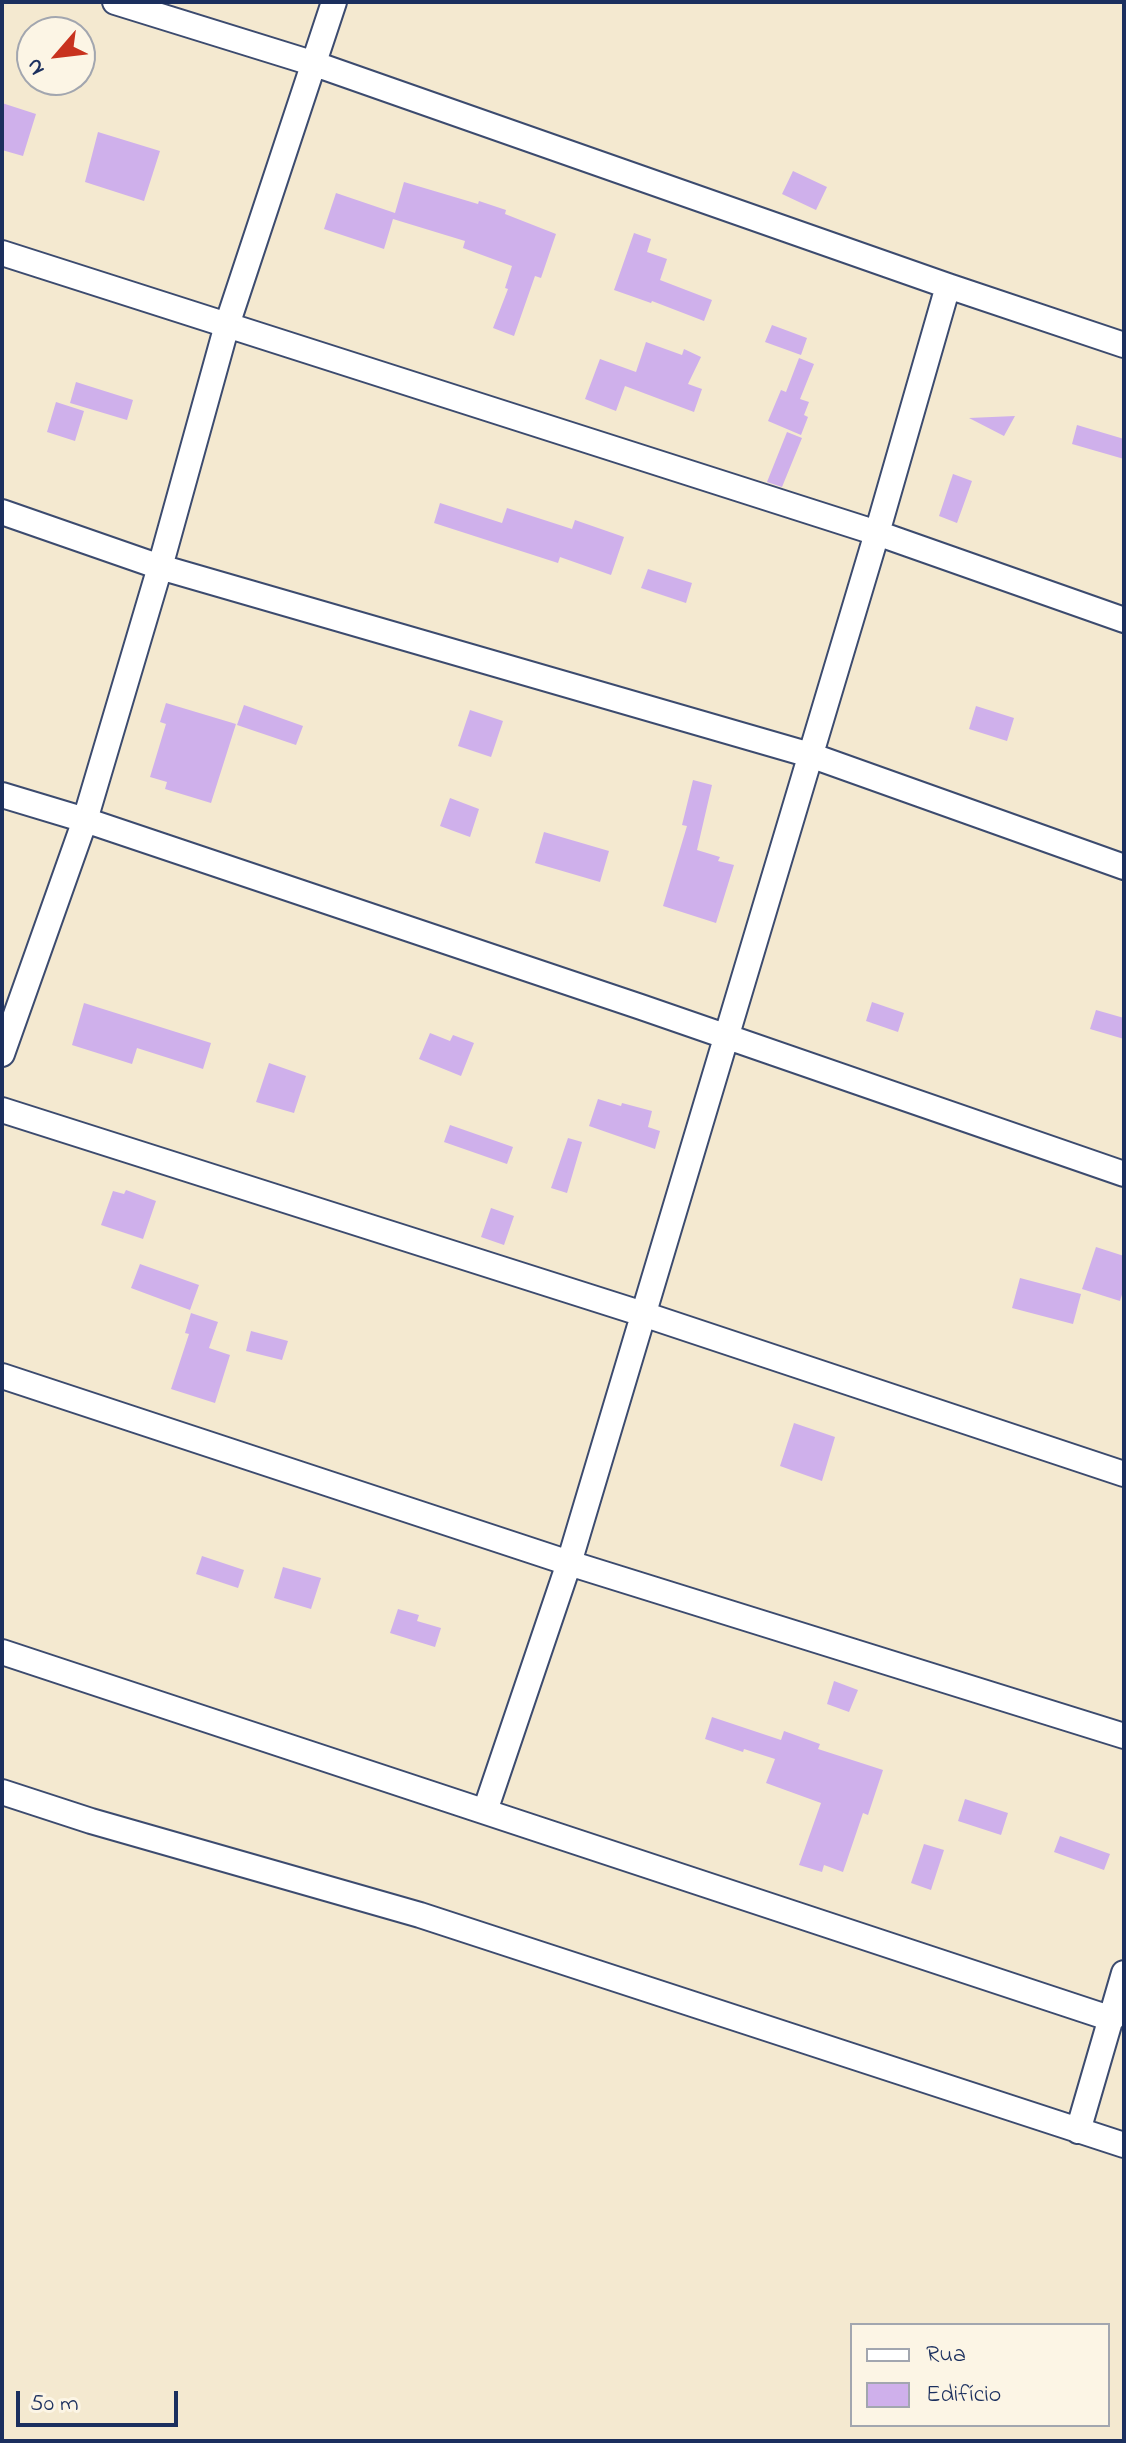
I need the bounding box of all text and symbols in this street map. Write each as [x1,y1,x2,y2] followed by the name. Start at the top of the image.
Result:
[16,16,96,96] north arrow
[19,52,54,80] text: N
[850,2323,1110,2427] legend
[926,2338,966,2373] text: Rua
[20,2375,182,2425] scale bar
[926,2378,1001,2413] text: Edifício
[30,2387,79,2422] text: 50 m

